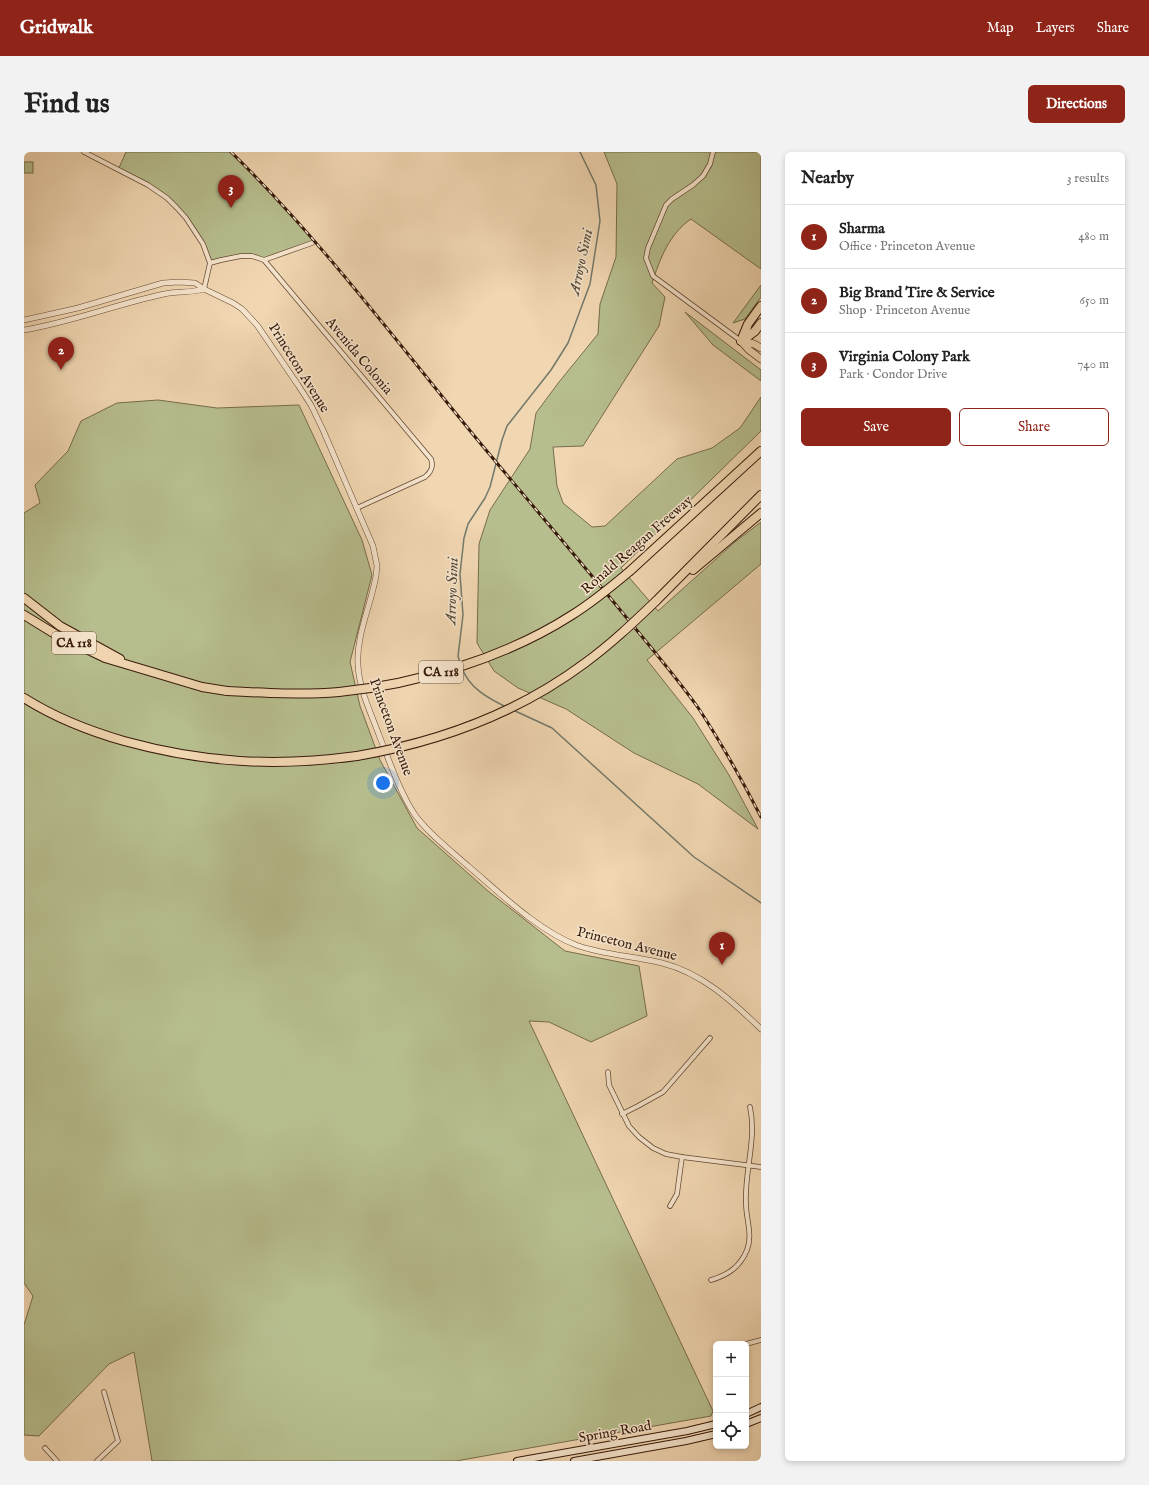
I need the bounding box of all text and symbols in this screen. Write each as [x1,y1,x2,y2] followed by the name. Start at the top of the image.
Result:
[20,16,93,40] text: Gridwalk
[987,19,1014,37] text: Map
[1036,19,1075,37] text: Layers
[1097,19,1129,37] text: Share
[1028,85,1125,123] button: Directions
[24,87,110,122] text: Find us
[801,168,854,189] text: Nearby
[1067,170,1109,187] text: 3 results
[218,175,244,208] pin: 3
[839,219,885,238] text: Sharma
[564,226,598,299] water label: Arroyo Simi
[812,228,816,245] text: 1
[1078,228,1109,245] text: 480 m
[839,238,975,255] text: Office · Princeton Avenue
[839,283,995,302] text: Big Brand Tire & Service
[811,292,817,309] text: 2
[1080,292,1109,309] text: 650 m
[839,302,970,319] text: Shop · Princeton Avenue
[321,313,397,399] street label: Avenida Colonia
[264,320,334,417] street label: Princeton Avenue
[48,337,74,370] pin: 2
[839,347,970,366] text: Virginia Colony Park
[812,356,816,373] text: 3
[1077,356,1109,373] text: 740 m
[839,366,947,383] text: Park · Condor Drive
[801,408,951,446] button: Save
[959,408,1109,446] button: Share
[578,492,696,598] street label: Ronald Reagan Freeway
[441,556,463,627] water label: Arroyo Simi
[52,632,96,654] road number: CA 118
[419,661,463,683] road number: CA 118
[365,676,417,779] street label: Princeton Avenue
[373,773,393,793] your location
[575,923,679,965] street label: Princeton Avenue
[709,932,735,965] pin: 1
[713,1341,749,1449] map controls
[713,1341,749,1377] button: +
[713,1377,749,1413] button: −
[713,1413,749,1449] button: locate
[577,1417,653,1447] street label: Spring Road

